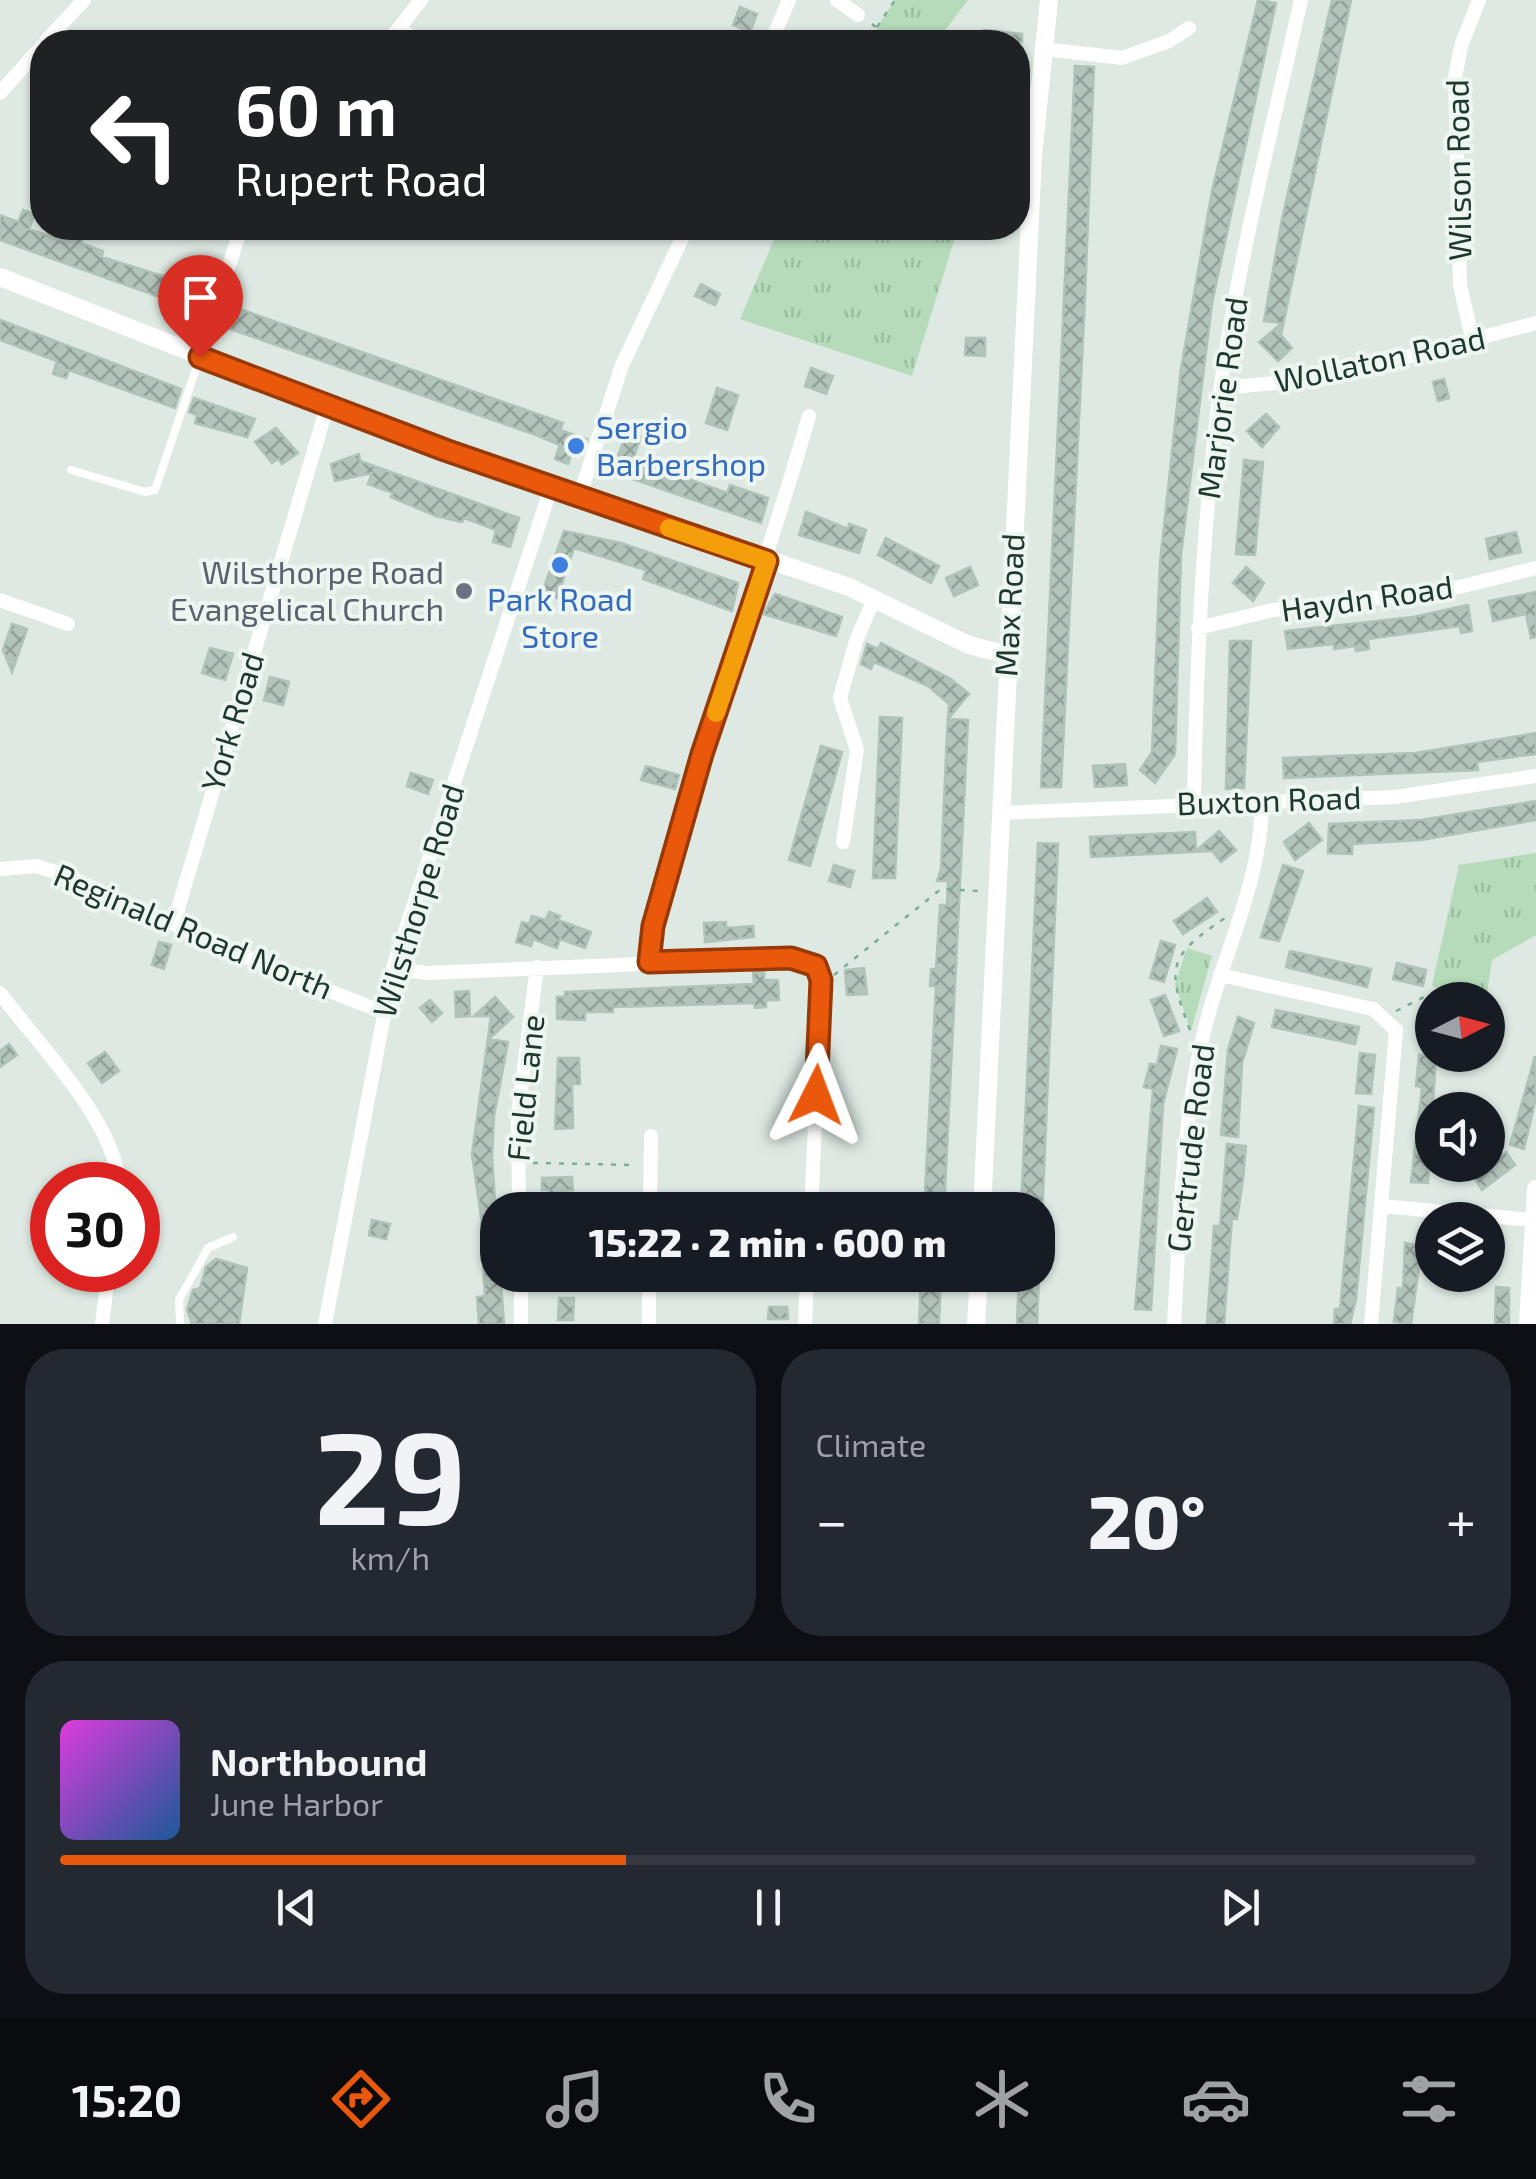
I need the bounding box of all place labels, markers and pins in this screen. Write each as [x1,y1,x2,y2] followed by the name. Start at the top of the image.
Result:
[158,255,243,358] pin
[596,407,766,482] place label: Sergio Barbershop
[565,435,587,457] marker: Sergio Barbershop
[170,552,444,627] place label: Wilsthorpe Road Evangelical Church
[549,554,571,576] marker: Park Road Store
[487,579,633,654] place label: Park Road Store
[453,580,475,602] marker: Wilsthorpe Road Evangelical Church

